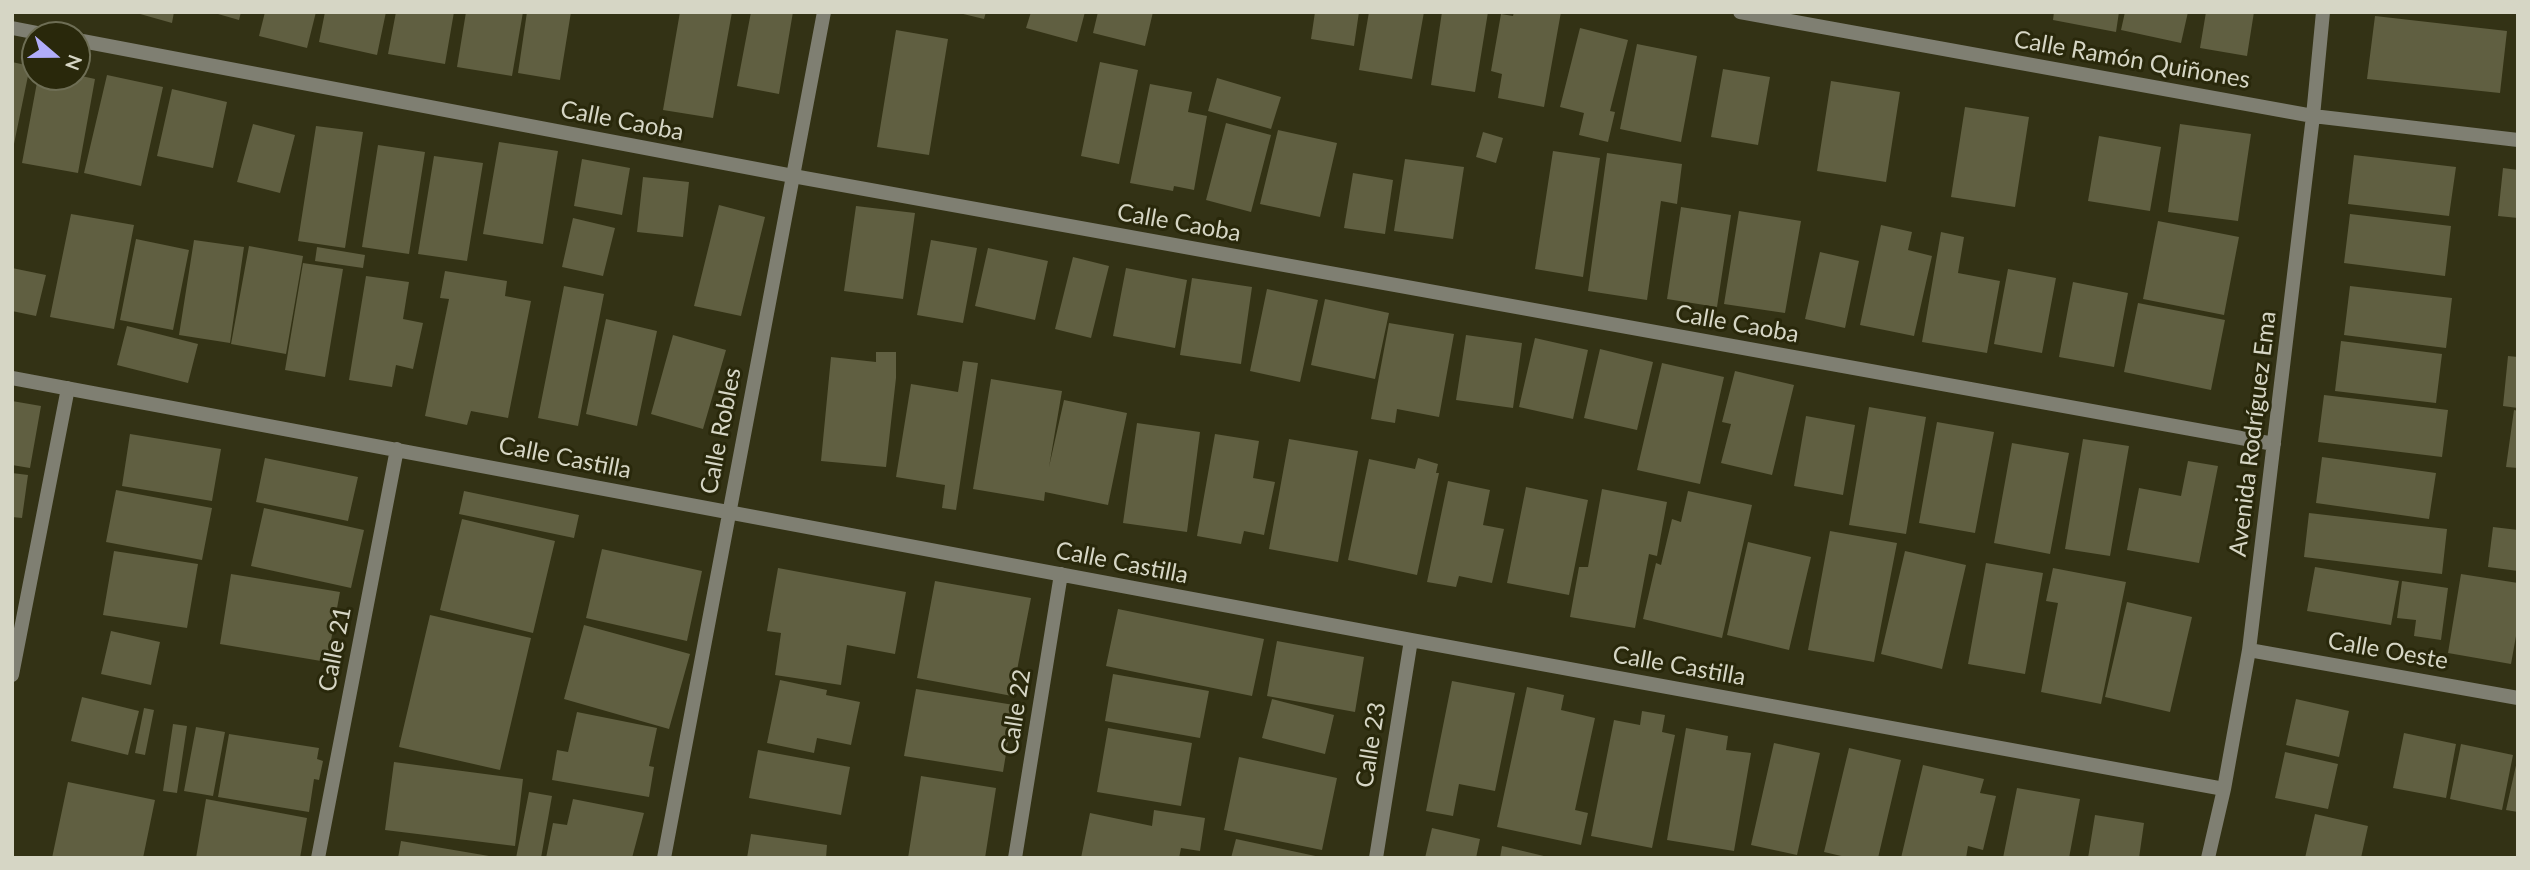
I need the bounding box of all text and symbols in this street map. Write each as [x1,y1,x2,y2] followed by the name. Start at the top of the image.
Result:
[21,21,91,91] north arrow
[2012,25,2252,95] street label: Calle Ramón Quiñones
[61,52,88,73] text: N
[558,95,686,147] street label: Calle Caoba
[1115,198,1243,248] street label: Calle Caoba
[1673,299,1801,349] street label: Calle Caoba
[2224,310,2282,558] street label: Avenida Rodríguez Ema
[695,365,747,497] street label: Calle Robles
[496,431,634,485] street label: Calle Castilla
[1053,536,1191,590] street label: Calle Castilla
[313,604,357,694] street label: Calle 21
[2326,626,2450,676] street label: Calle Oeste
[1610,640,1748,692] street label: Calle Castilla
[995,667,1037,757] street label: Calle 22
[1350,700,1392,790] street label: Calle 23

